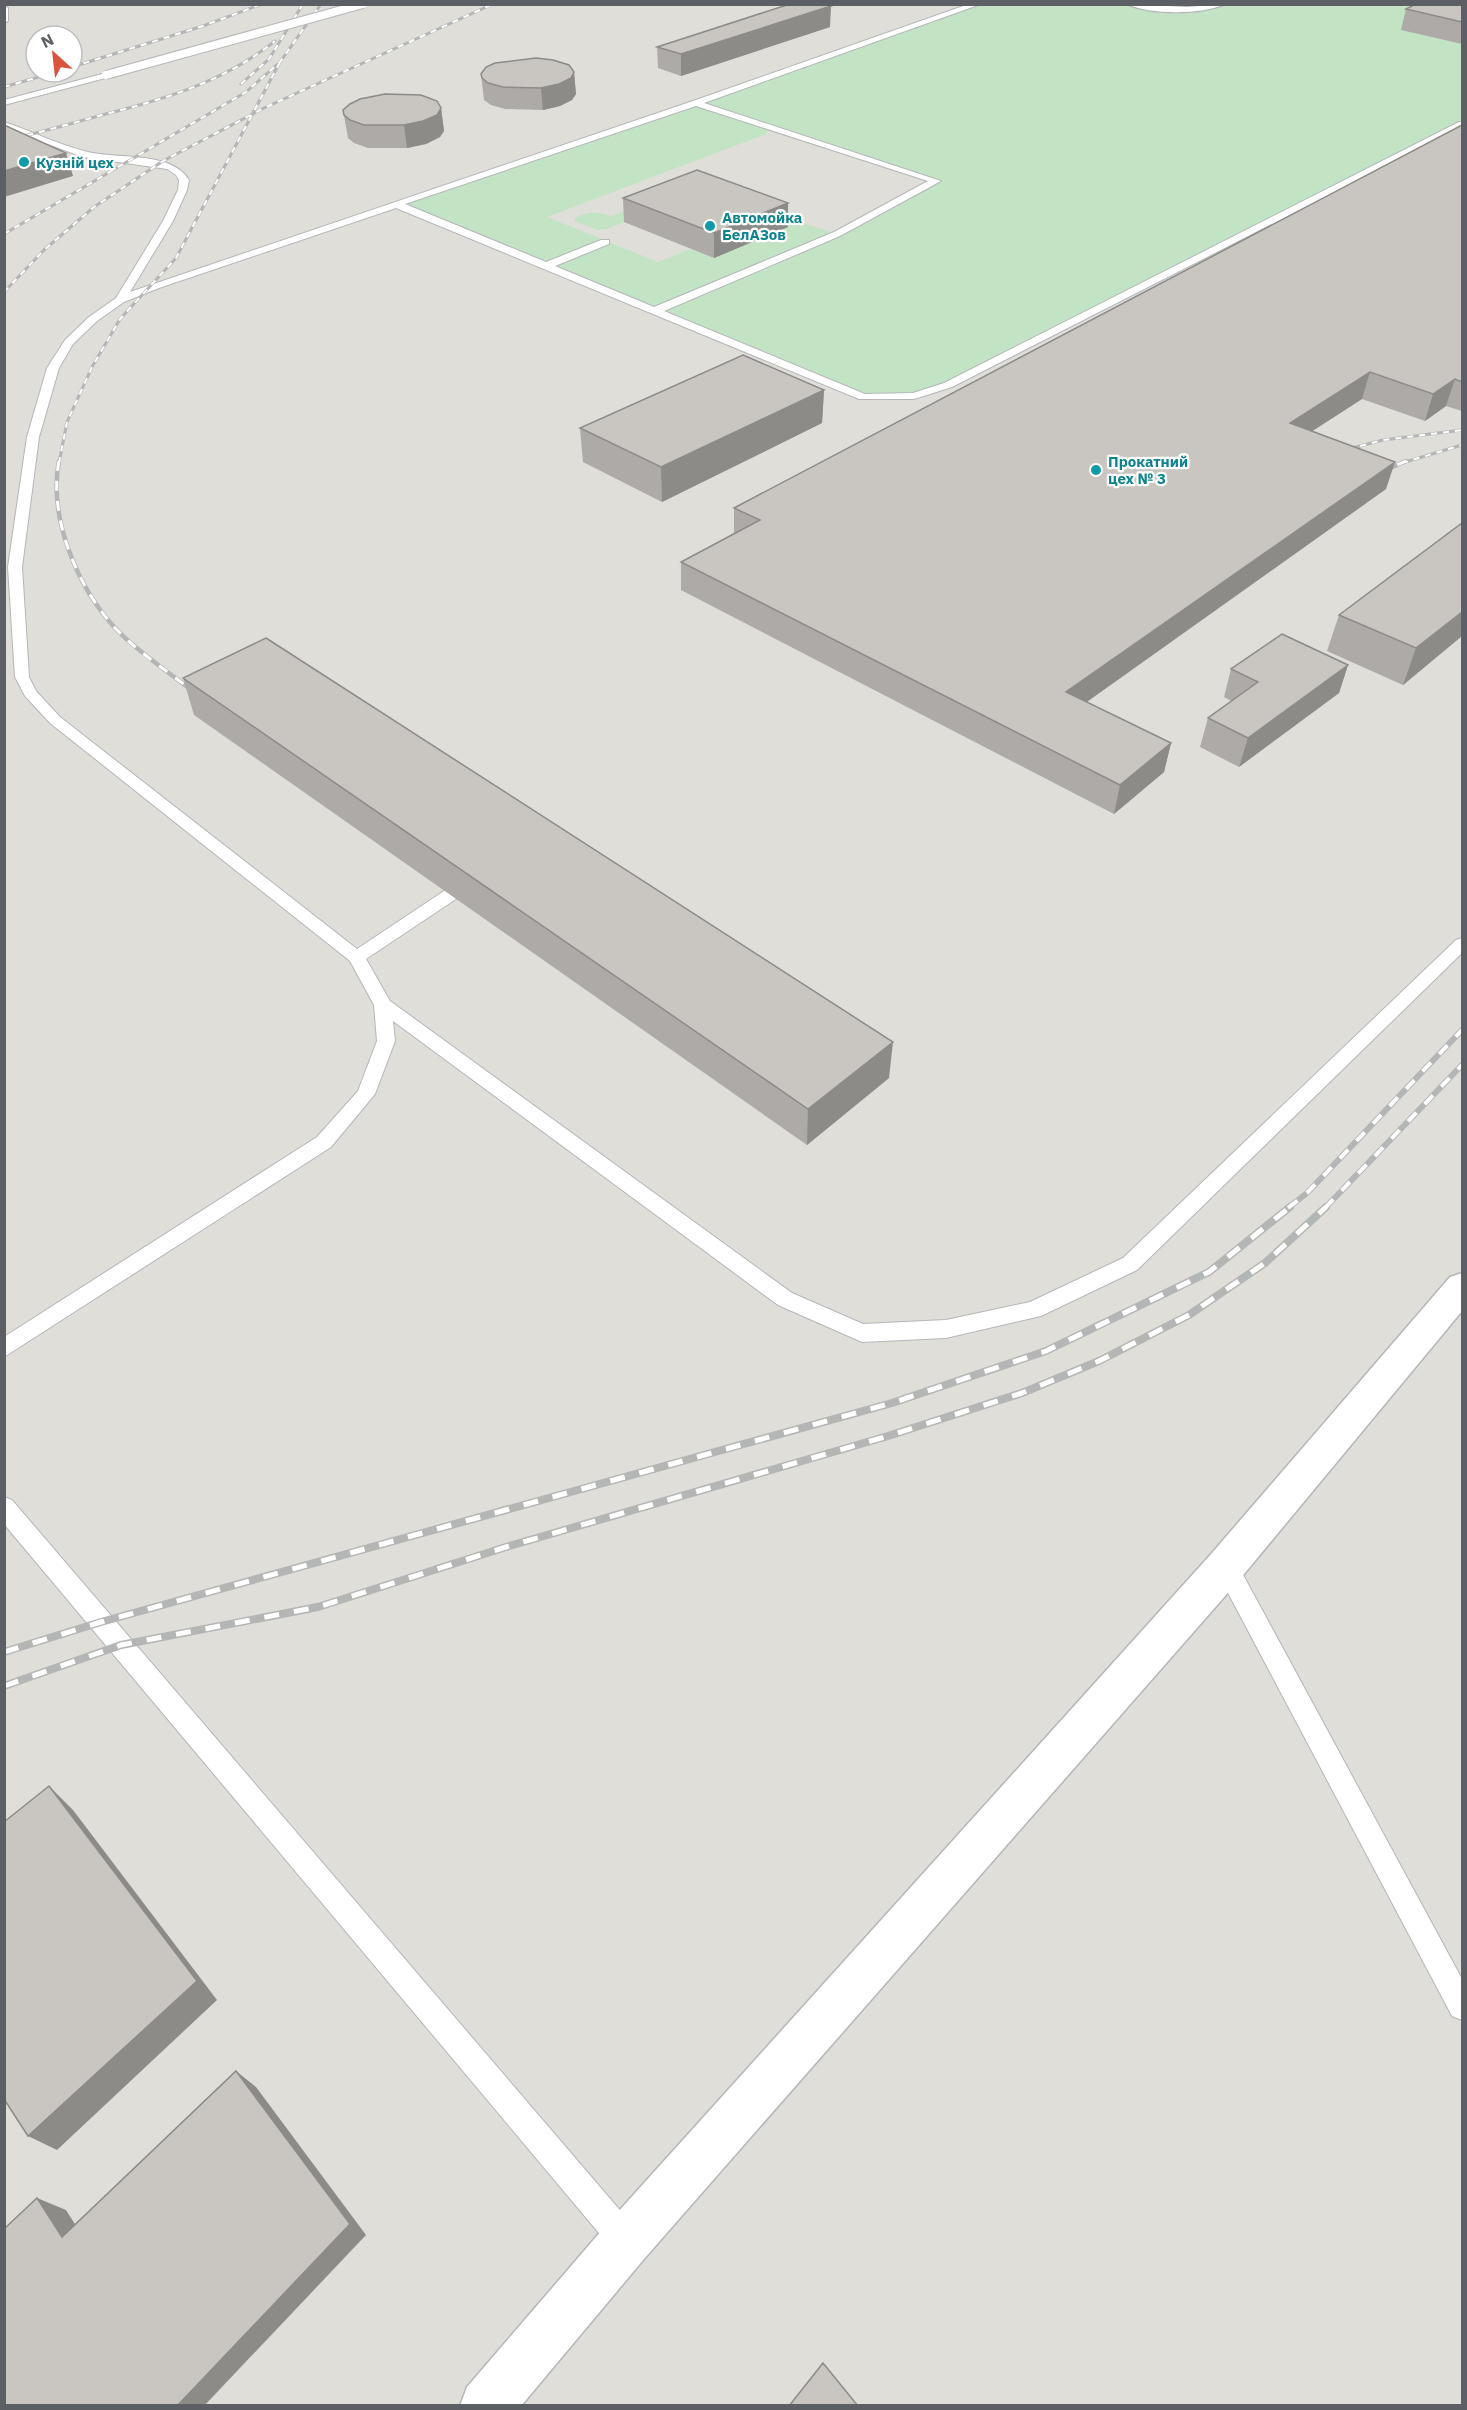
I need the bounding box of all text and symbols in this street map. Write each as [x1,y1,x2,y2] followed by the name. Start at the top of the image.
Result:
[24,24,84,84] north arrow
[37,29,57,52] text: N
[36,153,115,172] place label: Кузній цех
[17,155,31,169] marker: Кузній цех
[722,208,803,244] place label: Автомойка БелАЗов
[703,219,717,233] marker: Автомойка БелАЗов
[1108,452,1188,488] place label: Прокатний цех № 3
[1089,463,1103,477] marker: Прокатний цех № 3

